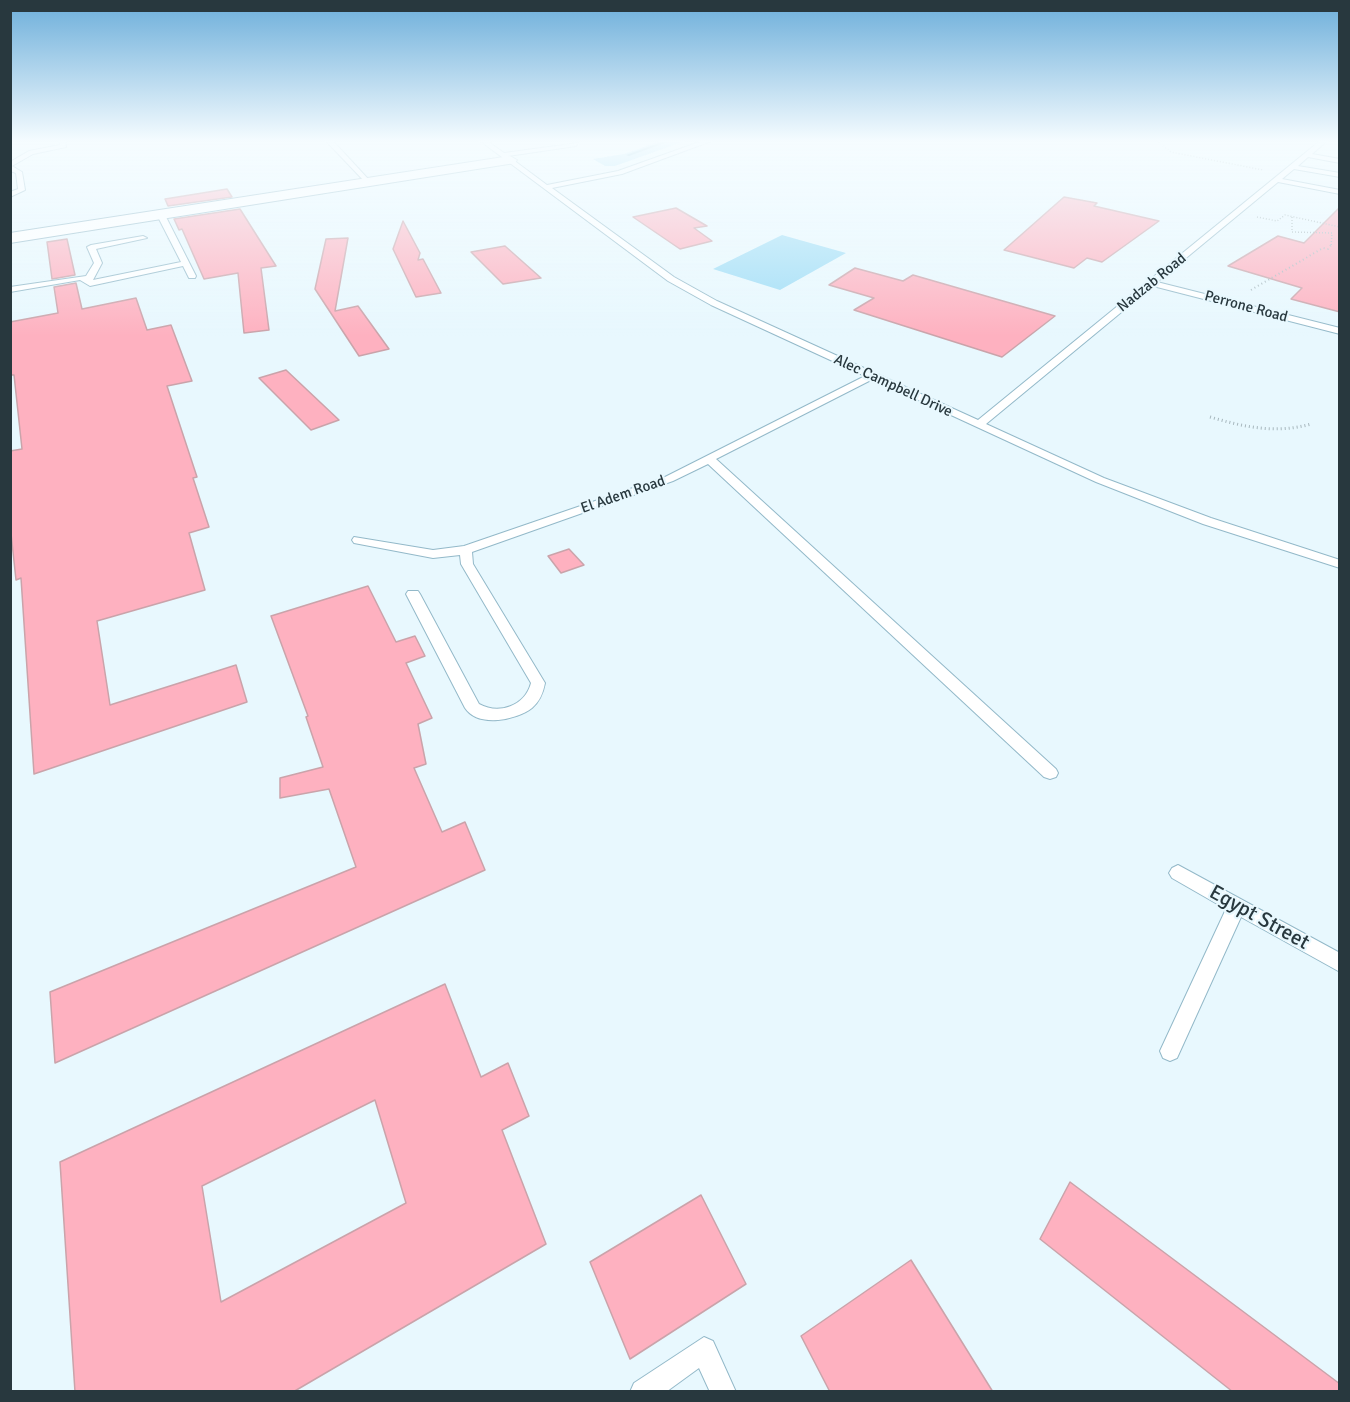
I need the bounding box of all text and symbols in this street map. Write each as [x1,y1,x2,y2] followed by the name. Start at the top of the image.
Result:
[1114,250,1190,316] street label: Nadzab Road
[1202,287,1290,327] street label: Perrone Road
[831,351,955,421] street label: Alec Campbell Drive
[578,472,668,518] street label: El Adem Road
[1205,880,1313,956] street label: Egypt Street

